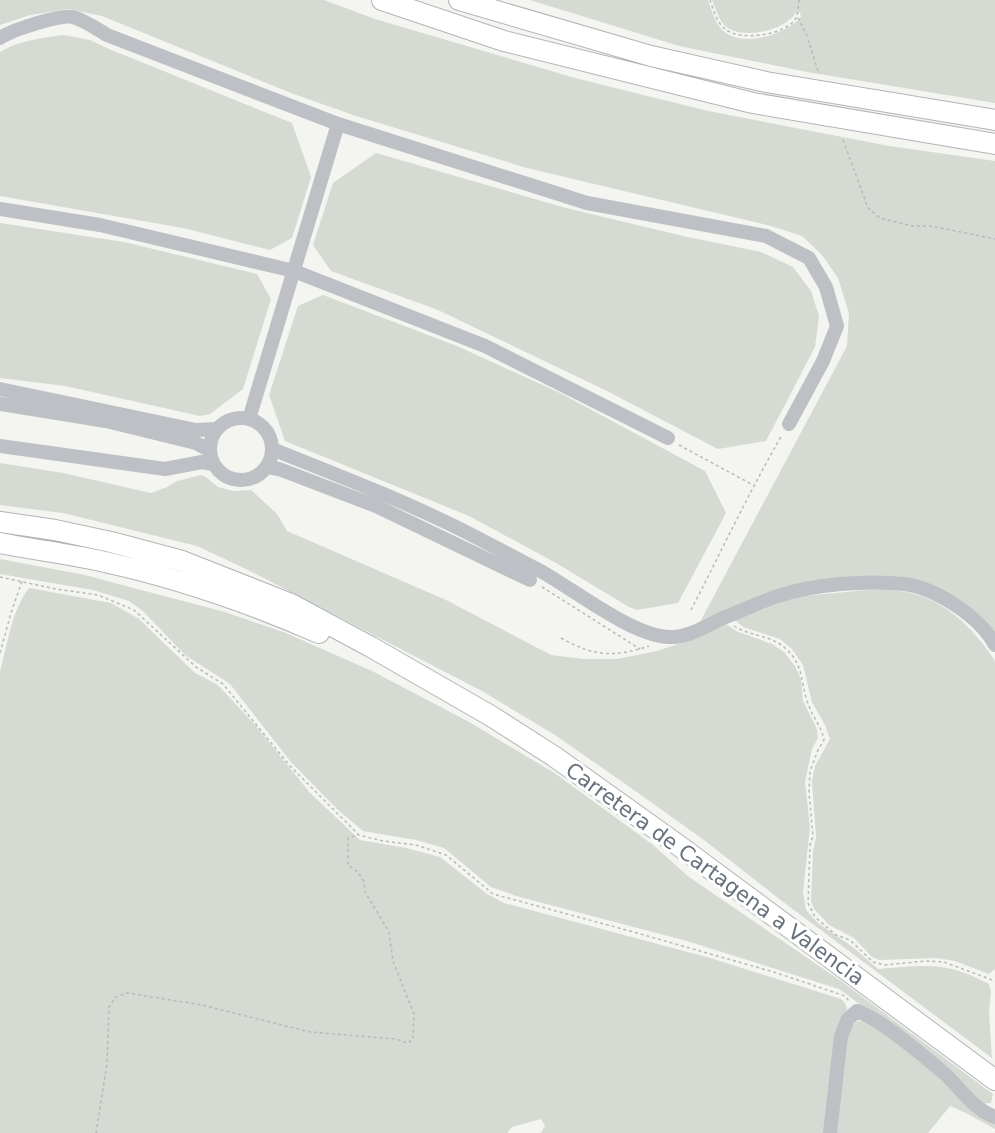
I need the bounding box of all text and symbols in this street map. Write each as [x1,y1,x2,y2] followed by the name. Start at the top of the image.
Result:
[561,758,869,990] street label: Carretera de Cartagena a Valencia

